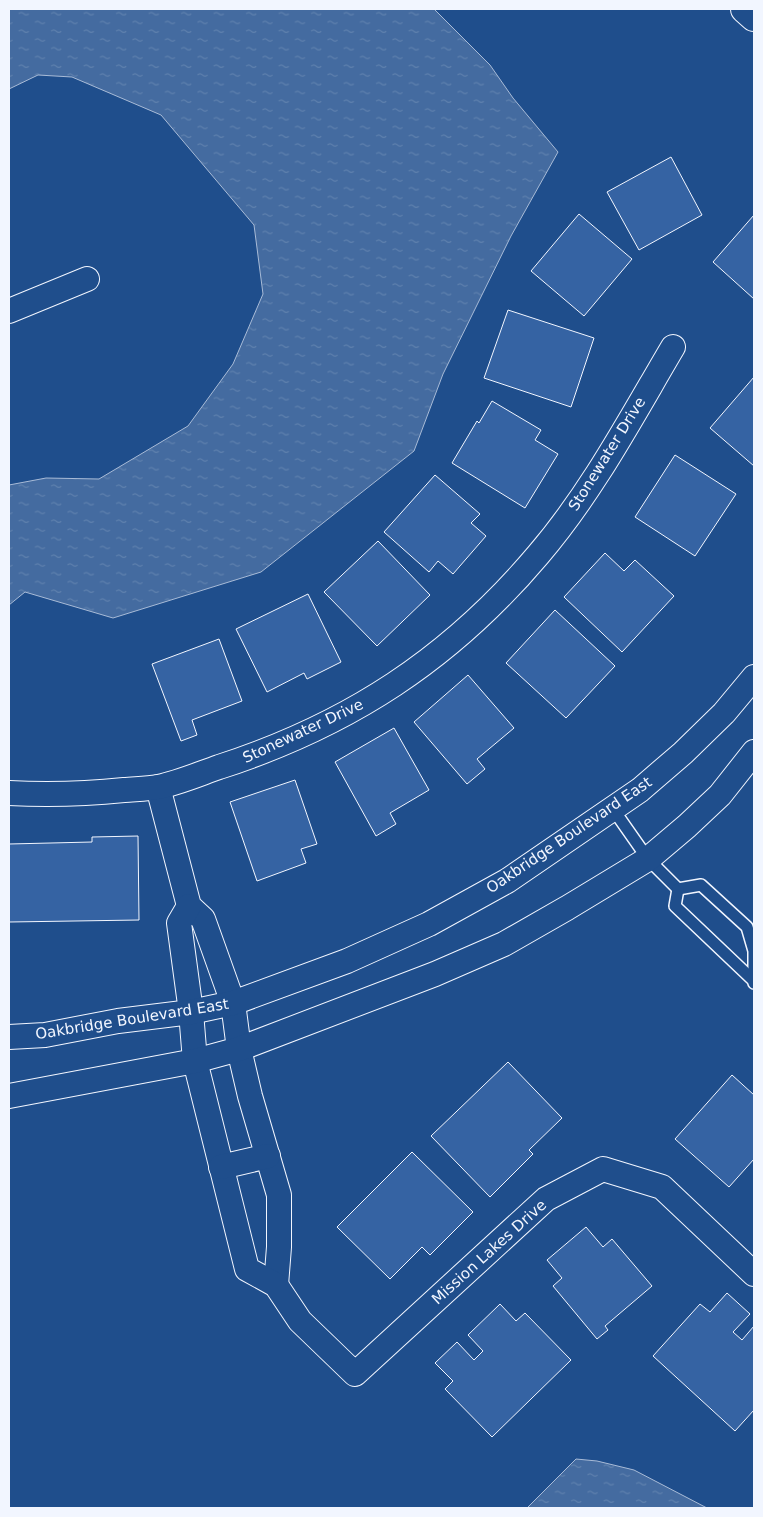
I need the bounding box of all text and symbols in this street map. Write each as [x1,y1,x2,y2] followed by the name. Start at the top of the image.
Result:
[565,394,649,514] street label: Stonewater Drive
[240,695,366,767] street label: Stonewater Drive
[483,773,655,897] street label: Oakbridge Boulevard East
[34,995,230,1043] street label: Oakbridge Boulevard East
[428,1196,550,1308] street label: Mission Lakes Drive

